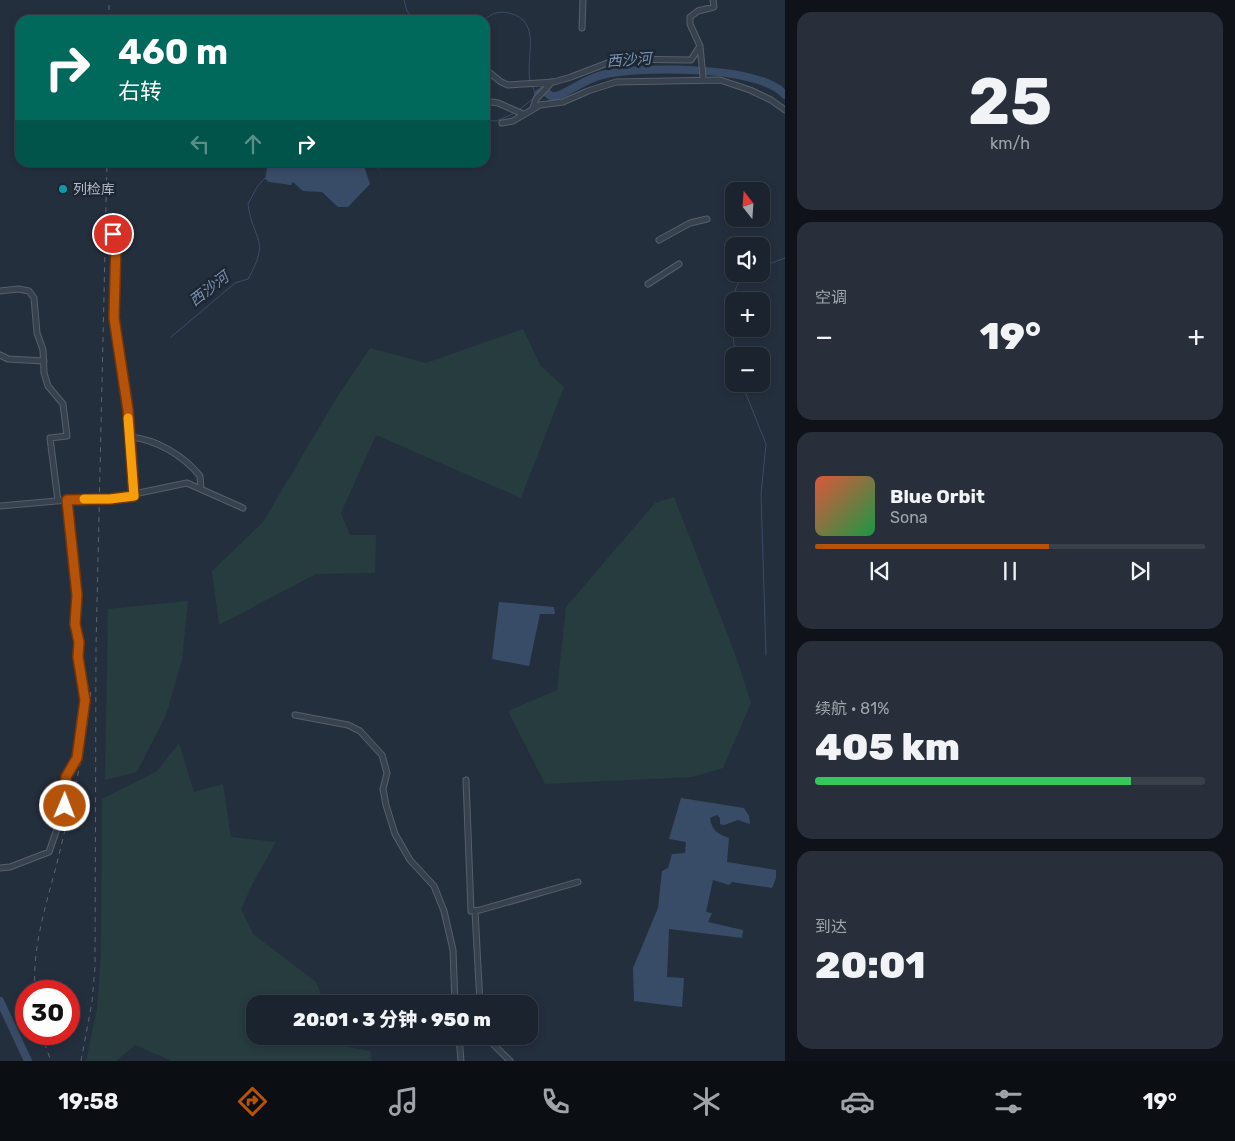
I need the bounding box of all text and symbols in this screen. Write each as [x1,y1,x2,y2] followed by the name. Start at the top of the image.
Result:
[118,31,228,73] text: 460 m
[35,35,100,100] icon: right
[606,49,655,71] water label: 西沙河
[968,63,1052,140] text: 25
[118,78,162,105] text: 右转
[186,130,214,158] icon: left
[239,130,267,158] icon: ahead
[292,130,320,158] icon: right
[990,134,1030,153] text: km/h
[73,181,115,198] place label: 列检库
[725,182,770,228] north arrow
[725,182,770,392] map controls
[57,183,69,195] marker: 列检库
[92,213,134,255] pin
[99,220,127,248] icon: arrive
[725,237,770,282] button: sound
[186,266,235,310] water label: 西沙河
[815,288,847,307] text: 空调
[725,292,770,337] button: +
[980,313,1041,359] text: 19°
[815,320,833,353] text: −
[1188,320,1205,353] text: +
[725,347,770,392] button: −
[890,485,985,508] text: Blue Orbit
[890,508,928,527] text: Sona
[866,557,894,585] icon: previous
[996,557,1024,585] icon: pause
[1126,557,1154,585] icon: next
[815,699,889,718] text: 续航 · 81%
[815,724,960,770] text: 405 km
[38,779,90,831] position arrow
[815,917,847,936] text: 到达
[815,942,926,988] text: 20:01
[15,980,80,1045] speed limit sign: 30
[293,1008,491,1031] text: 20:01 · 3 分钟 · 950 m
[235,1084,270,1119] icon: directions
[386,1084,421,1119] icon: music
[538,1084,573,1119] icon: phone
[689,1084,724,1119] icon: climate
[840,1084,875,1119] icon: car
[991,1084,1026,1119] icon: filters
[58,1088,119,1115] text: 19:58
[1143,1088,1177,1115] text: 19°

